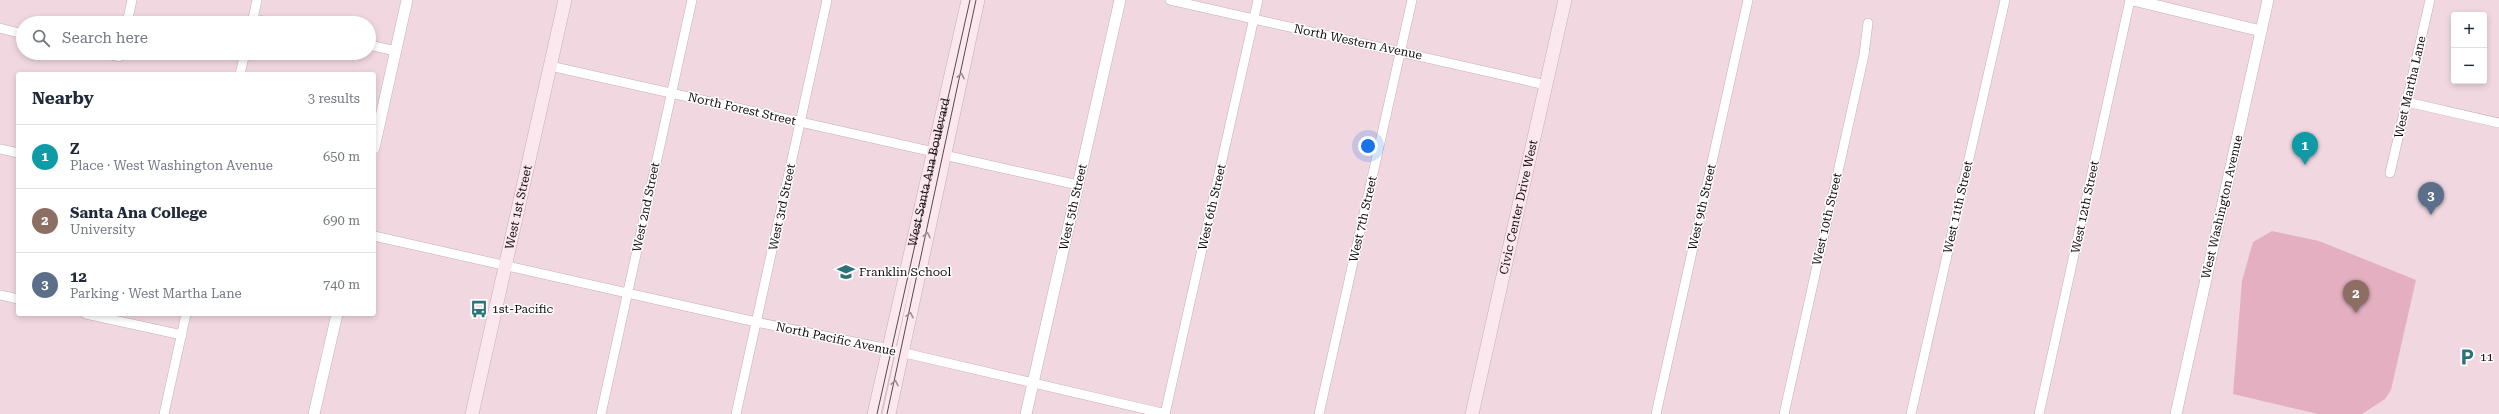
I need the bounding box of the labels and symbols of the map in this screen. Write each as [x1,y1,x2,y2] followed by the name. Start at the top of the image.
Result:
[1293,22,1424,63] street label: North Western Avenue
[2391,34,2429,140] street label: West Martha Lane
[957,73,965,79] one-way arrow
[687,90,798,128] street label: North Forest Street
[905,96,953,248] street label: West Santa Ana Boulevard
[2292,132,2318,165] pin: 1
[2199,133,2245,280] street label: West Washington Avenue
[1358,136,1378,156] your location
[1497,138,1541,276] street label: Civic Center Drive West
[1941,159,1976,255] street label: West 11th Street
[2068,159,2102,255] street label: West 12th Street
[630,160,662,253] street label: West 2nd Street
[766,162,798,252] street label: West 3rd Street
[1056,162,1090,251] street label: West 5th Street
[1195,162,1229,251] street label: West 6th Street
[1685,162,1719,251] street label: West 9th Street
[502,163,535,251] street label: West 1st Street
[1810,171,1845,267] street label: West 10th Street
[1346,174,1380,263] street label: West 7th Street
[2418,182,2444,215] pin: 3
[922,232,930,238] one-way arrow
[836,262,856,282] school or university icon: Franklin School
[859,265,951,279] place label: Franklin School
[2343,280,2369,313] pin: 2
[469,299,489,319] bus stop icon: 1st-Pacific
[492,302,554,316] place label: 1st-Pacific
[906,311,914,318] one-way arrow
[775,319,898,359] street label: North Pacific Avenue
[2457,347,2477,367] parking icon: 11
[2480,350,2494,364] place label: 11
[891,380,899,386] one-way arrow

